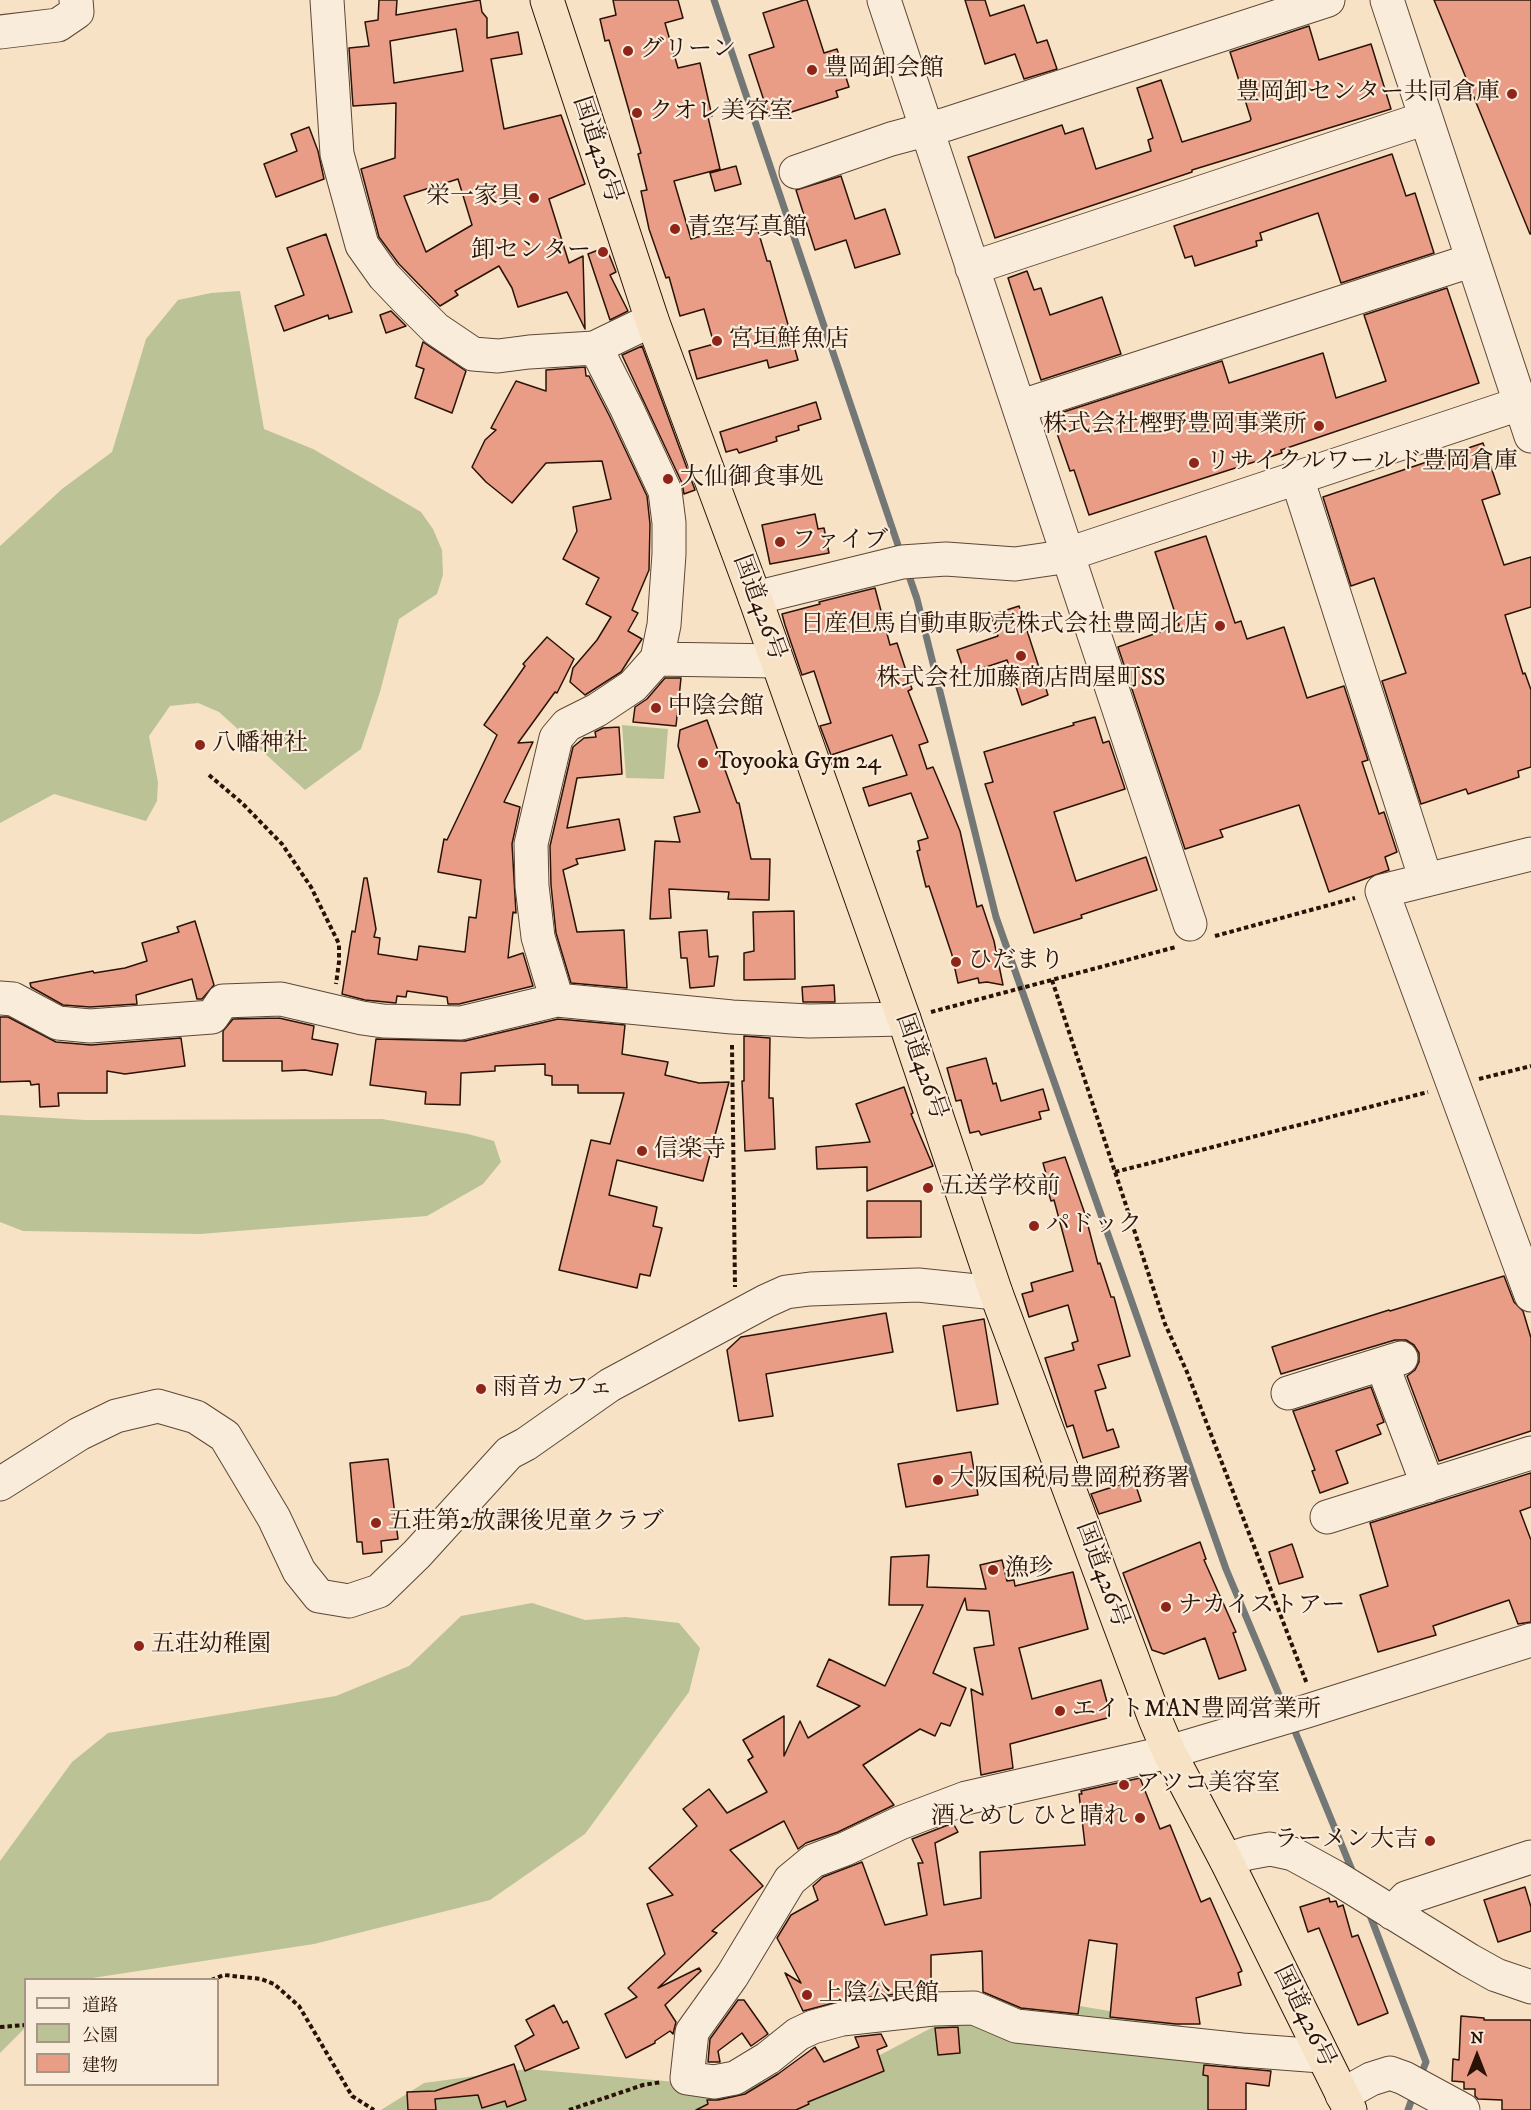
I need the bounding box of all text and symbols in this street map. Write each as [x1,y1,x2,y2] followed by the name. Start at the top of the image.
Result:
[640,37,736,65] place label: グリーン
[621,44,635,58] marker: グリーン
[824,56,944,84] place label: 豊岡卸会館
[805,63,819,77] marker: 豊岡卸会館
[1236,80,1500,108] place label: 豊岡卸センター共同倉庫
[1505,87,1519,101] marker: 豊岡卸センター共同倉庫
[565,93,627,207] street label: 国道426号
[649,99,793,127] place label: クオレ美容室
[630,106,644,120] marker: クオレ美容室
[426,184,522,212] place label: 栄一家具
[527,191,541,205] marker: 栄一家具
[687,215,807,243] place label: 青空写真館
[668,222,682,236] marker: 青空写真館
[471,238,591,266] place label: 卸センター
[596,245,610,259] marker: 卸センター
[729,327,849,355] place label: 宮垣鮮魚店
[710,334,724,348] marker: 宮垣鮮魚店
[1043,412,1307,440] place label: 株式会社樫野豊岡事業所
[1312,419,1326,433] marker: 株式会社樫野豊岡事業所
[1206,449,1518,477] place label: リサイクルワールド豊岡倉庫
[1187,456,1201,470] marker: リサイクルワールド豊岡倉庫
[680,465,824,493] place label: 大仙御食事処
[661,472,675,486] marker: 大仙御食事処
[792,528,888,556] place label: ファイブ
[773,535,787,549] marker: ファイブ
[726,551,790,665] street label: 国道426号
[800,612,1208,640] place label: 日産但馬自動車販売株式会社豊岡北店
[1213,619,1227,633] marker: 日産但馬自動車販売株式会社豊岡北店
[1014,649,1028,663] marker: 株式会社加藤商店問屋町SS
[876,666,1166,694] place label: 株式会社加藤商店問屋町SS
[668,694,764,722] place label: 中陰会館
[649,701,663,715] marker: 中陰会館
[212,731,308,759] place label: 八幡神社
[193,738,207,752] marker: 八幡神社
[715,749,881,777] place label: Toyooka Gym 24
[696,756,710,770] marker: Toyooka Gym 24
[968,948,1064,976] place label: ひだまり
[949,955,963,969] marker: ひだまり
[888,1010,952,1124] street label: 国道426号
[654,1137,726,1165] place label: 信楽寺
[635,1144,649,1158] marker: 信楽寺
[940,1174,1060,1202] place label: 五送学校前
[921,1181,935,1195] marker: 五送学校前
[1046,1212,1142,1240] place label: パドック
[1027,1219,1041,1233] marker: パドック
[493,1375,613,1403] place label: 雨音カフェ
[474,1382,488,1396] marker: 雨音カフェ
[950,1466,1190,1494] place label: 大阪国税局豊岡税務署
[931,1473,945,1487] marker: 大阪国税局豊岡税務署
[388,1509,664,1537] place label: 五荘第2放課後児童クラブ
[369,1516,383,1530] marker: 五荘第2放課後児童クラブ
[1069,1518,1133,1632] street label: 国道426号
[1005,1556,1053,1584] place label: 漁珍
[986,1563,1000,1577] marker: 漁珍
[1178,1593,1345,1621] place label: ナカイストアー
[1159,1600,1173,1614] marker: ナカイストアー
[151,1632,271,1660] place label: 五荘幼稚園
[132,1639,146,1653] marker: 五荘幼稚園
[1072,1697,1321,1725] place label: エイトMAN豊岡営業所
[1053,1704,1067,1718] marker: エイトMAN豊岡営業所
[1136,1771,1280,1799] place label: アツコ美容室
[1117,1778,1131,1792] marker: アツコ美容室
[931,1804,1128,1832] place label: 酒とめし ひと晴れ
[1133,1811,1147,1825] marker: 酒とめし ひと晴れ
[1274,1827,1418,1855] place label: ラーメン大吉
[1423,1834,1437,1848] marker: ラーメン大吉
[1266,1961,1340,2073] street label: 国道426号
[24,1978,219,2086] legend
[819,1981,939,2009] place label: 上陰公民館
[800,1988,814,2002] marker: 上陰公民館
[82,1995,118,2017] text: 道路
[82,2025,118,2047] text: 公園
[1447,2026,1507,2086] north arrow
[1470,2028,1484,2048] text: N
[82,2055,118,2077] text: 建物

